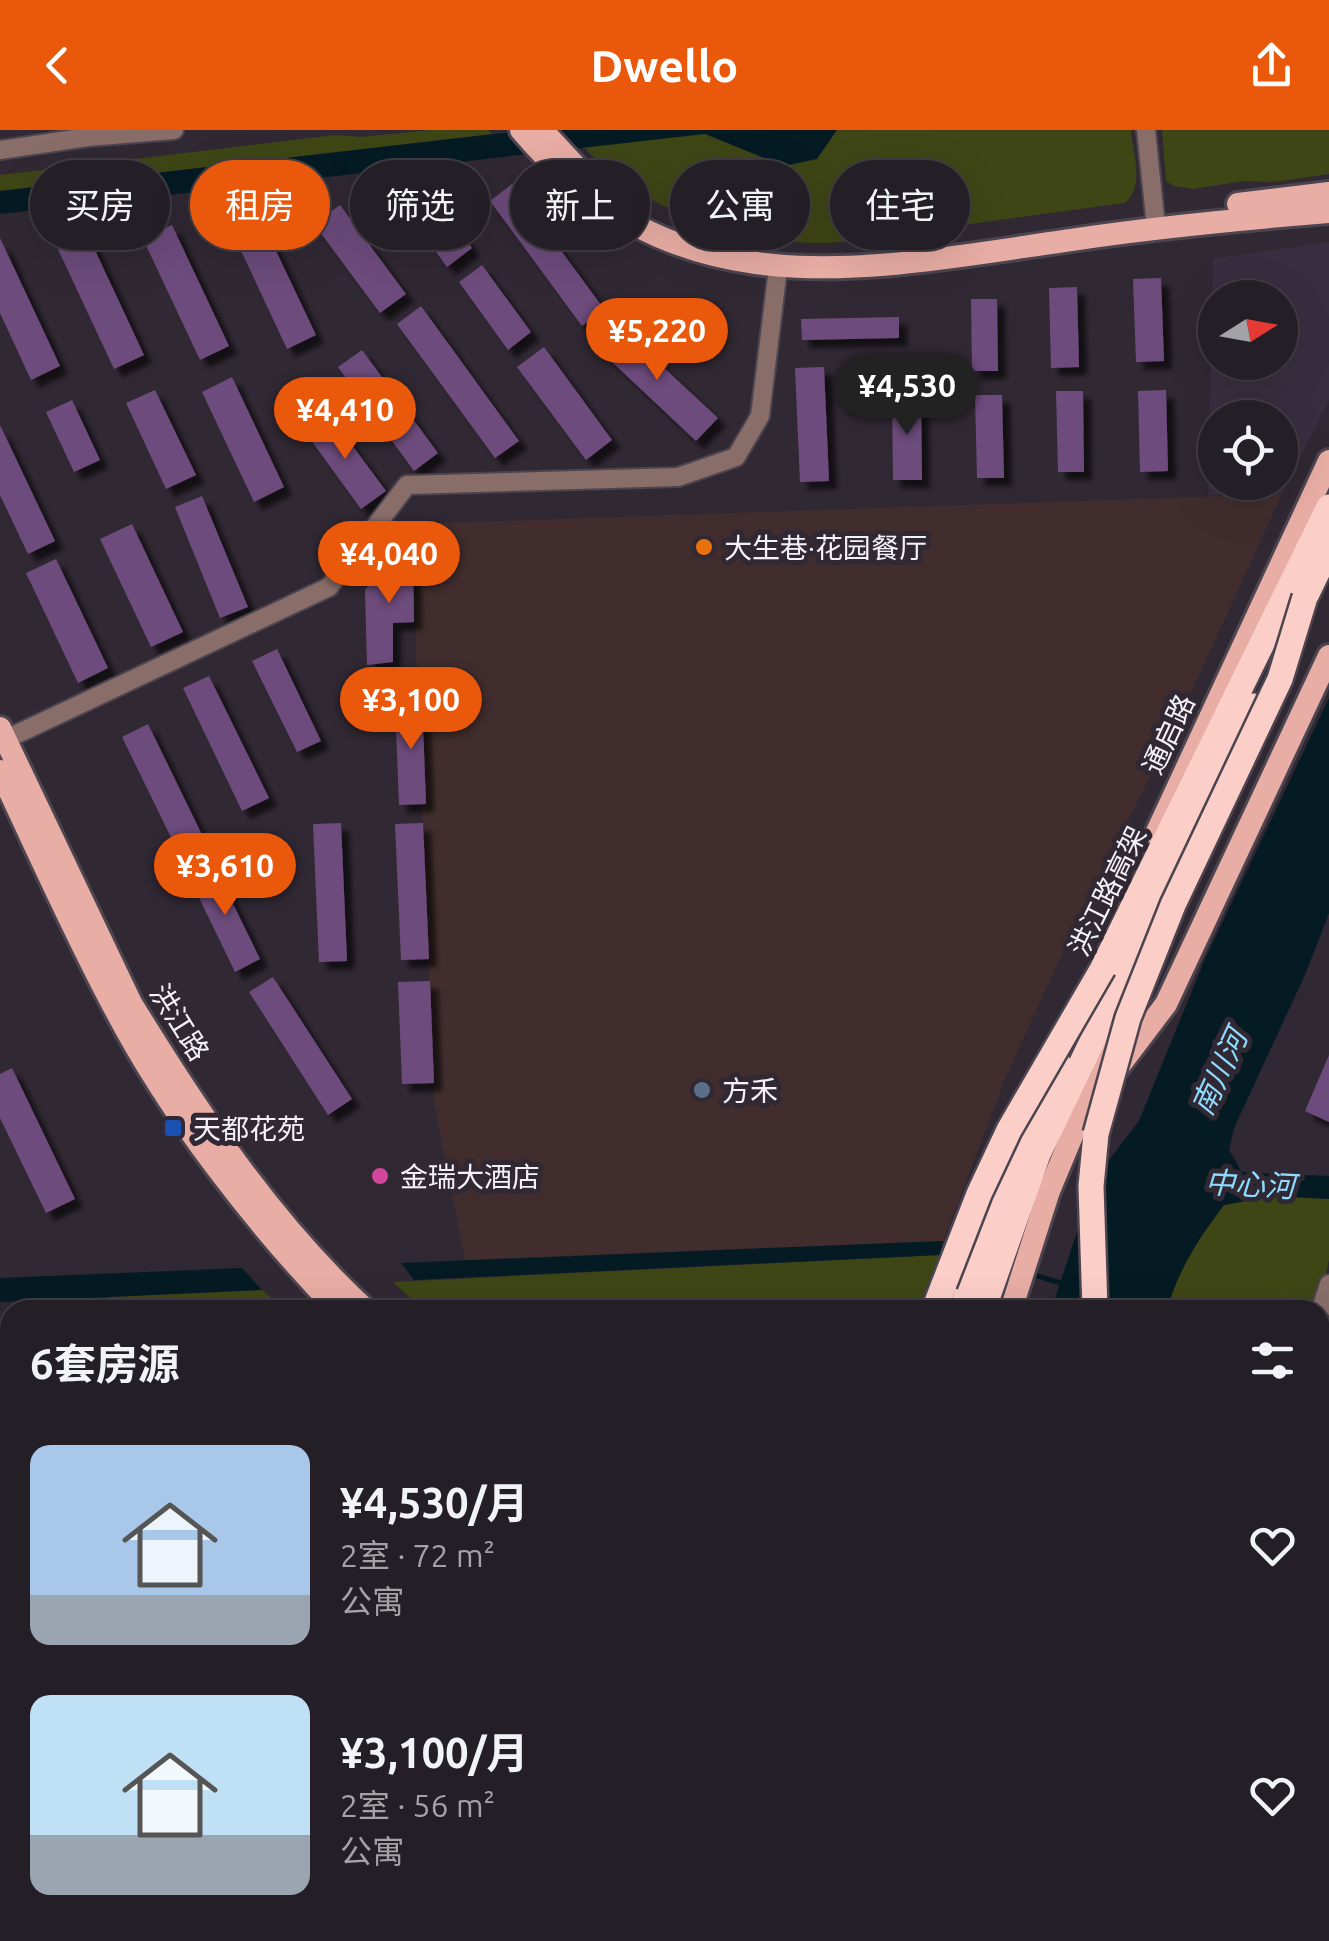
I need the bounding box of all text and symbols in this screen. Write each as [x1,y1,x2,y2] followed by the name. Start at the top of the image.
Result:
[30,38,85,93] icon: back
[1244,38,1299,93] icon: share
[591,40,738,91] text: Dwello
[30,160,170,250] chip: 买房
[190,160,330,250] chip: 租房
[350,160,490,250] chip: 筛选
[510,160,650,250] chip: 新上
[670,160,810,250] chip: 公寓
[830,160,970,250] chip: 住宅
[1198,280,1298,380] north arrow
[1198,280,1298,500] map controls
[576,298,738,383] pin: ¥5,220
[608,312,706,348] text: ¥5,220
[826,353,988,438] pin: ¥4,530
[858,367,956,403] text: ¥4,530
[264,377,426,462] pin: ¥4,410
[296,391,394,427] text: ¥4,410
[1198,400,1298,500] button: locate
[308,521,470,606] pin: ¥4,040
[724,532,927,563] place label: 大生巷·花园餐厅
[340,535,438,571] text: ¥4,040
[693,536,715,558] marker: 大生巷·花园餐厅
[330,667,492,752] pin: ¥3,100
[362,681,460,717] text: ¥3,100
[1136,689,1200,779] street label: 通启路
[1062,821,1152,961] street label: 洪江路高架
[144,833,306,918] pin: ¥3,610
[176,847,274,883] text: ¥3,610
[145,978,215,1066] street label: 洪江路
[1185,1020,1256,1120] water label: 南川河
[722,1075,778,1106] place label: 方禾
[691,1079,713,1101] marker: 方禾
[193,1113,305,1144] place label: 天都花苑
[162,1117,184,1139] marker: 天都花苑
[400,1161,540,1192] place label: 金瑞大酒店
[369,1165,391,1187] marker: 金瑞大酒店
[1204,1165,1301,1204] water label: 中心河
[1245,1333,1300,1388] icon: filters
[30,1340,180,1387] text: 6套房源
[340,1479,528,1526] text: ¥4,530/月
[110,1485,230,1605] icon: home
[1245,1518,1300,1573] icon: heart
[340,1537,495,1573] text: 2室 · 72 m²
[340,1583,404,1619] text: 公寓
[340,1729,528,1776] text: ¥3,100/月
[110,1735,230,1855] icon: home
[1245,1768,1300,1823] icon: heart
[340,1787,495,1823] text: 2室 · 56 m²
[340,1833,404,1869] text: 公寓

